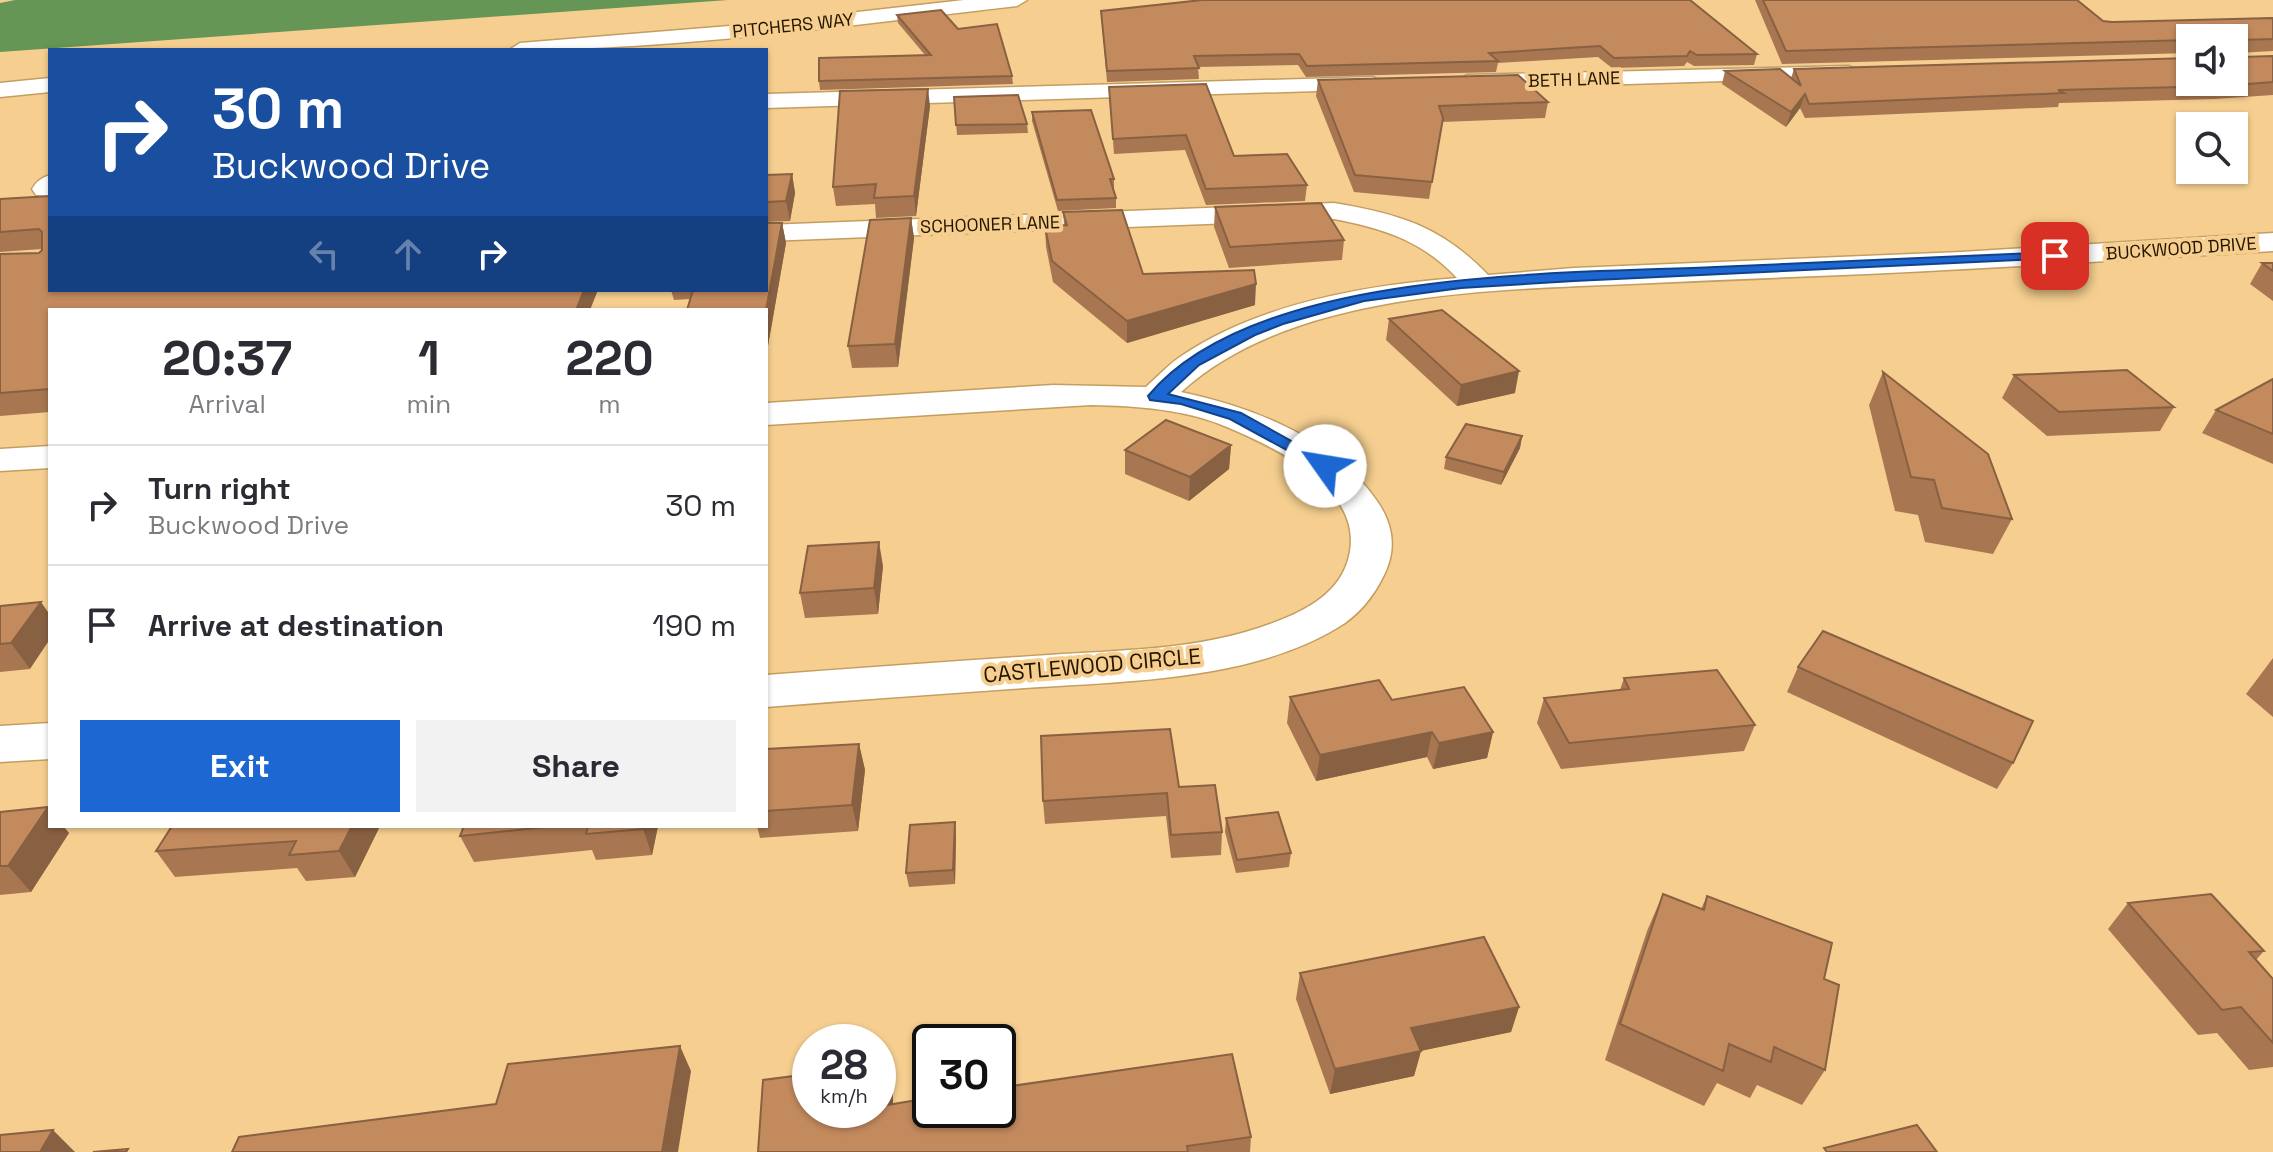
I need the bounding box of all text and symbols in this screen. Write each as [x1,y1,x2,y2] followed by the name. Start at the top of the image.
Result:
[731,7,855,43] street label: PITCHERS WAY
[2176,24,2248,184] map controls
[2176,24,2248,96] button: sound
[1527,66,1621,92] street label: BETH LANE
[212,73,344,144] text: 30 m
[80,80,184,184] icon: right
[2176,112,2248,184] button: search
[212,143,490,189] text: Buckwood Drive
[920,210,1060,238] street label: SCHOONER LANE
[2021,222,2089,290] pin
[2105,231,2257,265] street label: BUCKWOOD DRIVE
[302,232,346,276] icon: left
[386,232,430,276] icon: ahead
[470,232,514,276] icon: right
[2033,234,2077,278] icon: arrive
[162,328,292,389] text: 20:37
[418,328,440,389] text: 1
[565,328,654,389] text: 220
[189,387,266,421] text: Arrival
[406,387,451,421] text: min
[598,387,621,421] text: m
[1283,424,1367,508] position arrow
[148,469,291,508] text: Turn right
[80,483,124,527] icon: right
[665,486,736,525] text: 30 m
[148,508,349,542] text: Buckwood Drive
[80,603,124,647] icon: arrive
[148,606,444,645] text: Arrive at destination
[652,606,736,645] text: 190 m
[982,642,1202,688] street label: CASTLEWOOD CIRCLE
[80,720,400,812] button: Exit
[416,720,736,812] button: Share
[912,1024,1016,1128] speed limit sign: 30
[820,1040,868,1091] text: 28
[820,1083,868,1109] text: km/h

